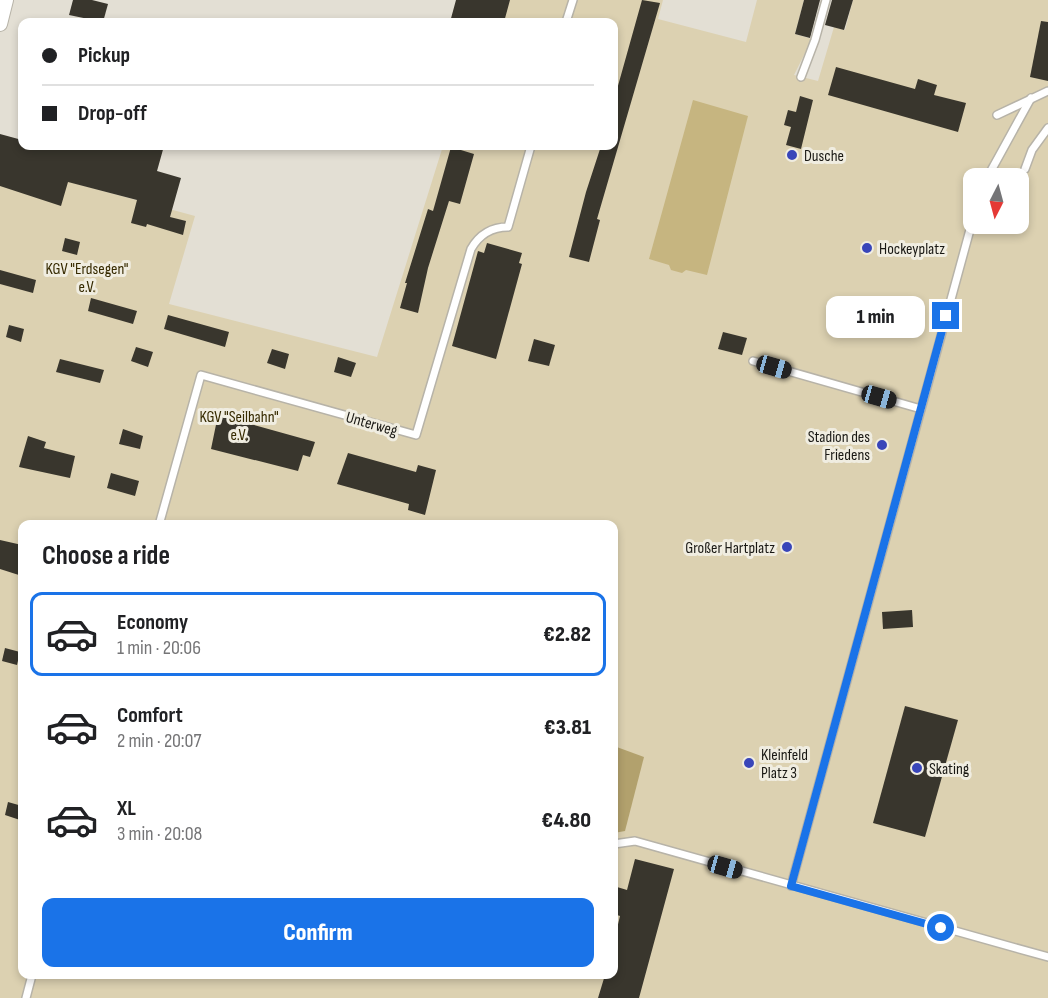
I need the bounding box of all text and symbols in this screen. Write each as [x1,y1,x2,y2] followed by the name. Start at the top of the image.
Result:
[78,42,130,69] text: Pickup
[78,100,147,127] text: Drop-off
[804,147,844,166] place label: Dusche
[785,148,799,162] marker: Dusche
[963,168,1029,234] north arrow
[963,168,1029,234] map controls
[879,240,945,259] place label: Hockeyplatz
[860,241,874,255] marker: Hockeyplatz
[46,260,128,297] park label: KGV "Erdsegen" e.V.
[826,295,925,337] callout: 1 min
[932,302,959,329] route end
[856,305,895,329] text: 1 min
[754,353,794,381] car
[859,383,899,411] car
[199,408,279,445] park label: KGV "Seilbahn" e.V.
[344,408,399,441] street label: Unterweg
[808,428,870,465] place label: Stadion des Friedens
[875,438,889,452] marker: Stadion des Friedens
[685,539,775,558] place label: Großer Hartplatz
[42,540,170,572] text: Choose a ride
[780,540,794,554] marker: Großer Hartplatz
[45,607,99,661] icon: car
[117,609,188,636] text: Economy
[543,621,591,648] text: €2.82
[117,636,201,660] text: 1 min · 20:06
[45,700,99,754] icon: car
[117,702,183,729] text: Comfort
[544,714,591,741] text: €3.81
[117,729,201,753] text: 2 min · 20:07
[761,746,808,783] place label: Kleinfeld Platz 3
[742,756,756,770] marker: Kleinfeld Platz 3
[929,760,969,779] place label: Skating
[910,761,924,775] marker: Skating
[45,793,99,847] icon: car
[117,795,136,822] text: XL
[541,807,591,834] text: €4.80
[117,822,202,846] text: 3 min · 20:08
[705,853,745,881] car
[42,898,594,967] button: Confirm
[927,914,954,941] route start

